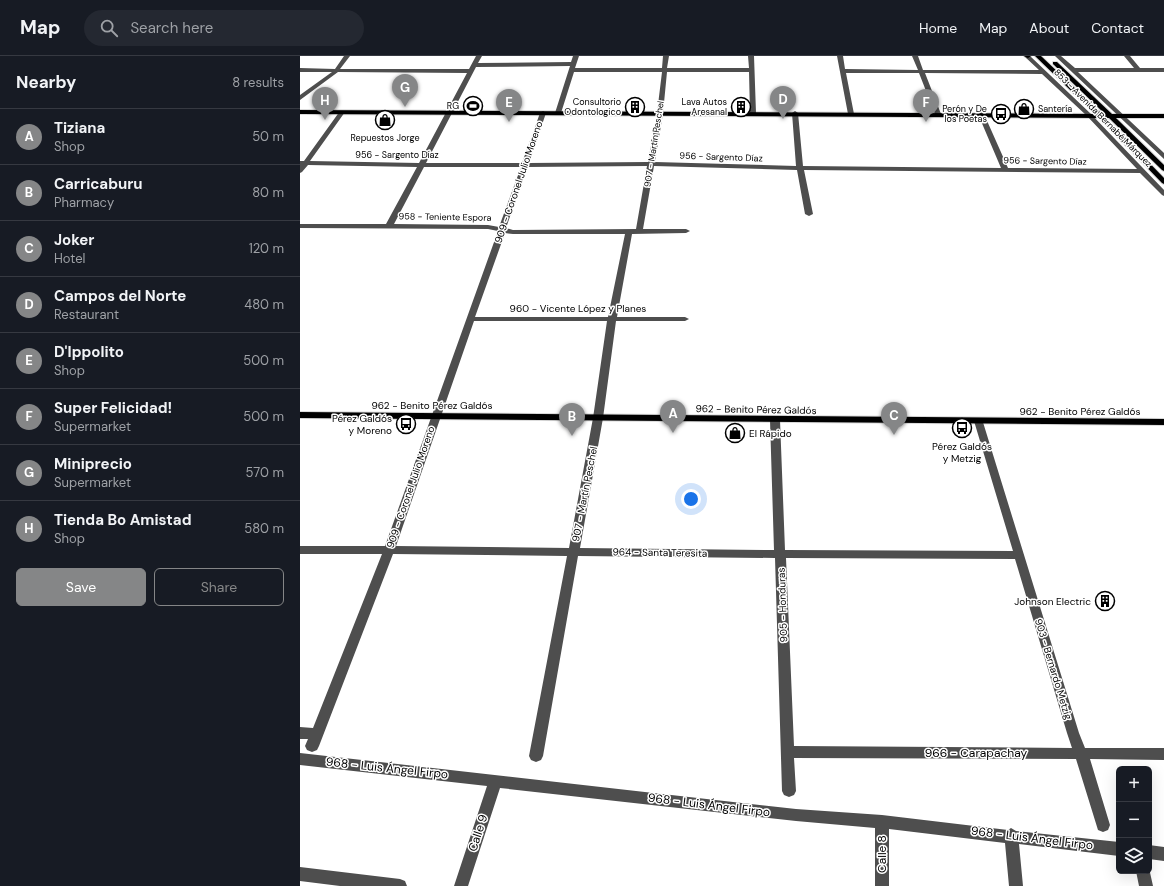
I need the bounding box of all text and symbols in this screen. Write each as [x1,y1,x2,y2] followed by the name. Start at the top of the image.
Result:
[84,10,364,46] search box
[20,15,60,40] text: Map
[98,17,120,39] icon: search
[130,18,213,38] text: Search here
[919,19,957,37] text: Home
[979,19,1007,37] text: Map
[1029,19,1069,37] text: About
[1091,19,1144,37] text: Contact
[1051,66,1155,170] street label: 853 - Avenida Bernabé Márquez
[16,71,76,93] text: Nearby
[232,74,284,91] text: 8 results
[392,74,418,107] pin: G
[770,86,796,119] pin: D
[312,87,338,120] pin: H
[496,89,522,122] pin: E
[913,89,939,122] pin: F
[462,95,484,117] sports icon: RG
[564,96,621,118] place label: Consultorio Odontologico
[624,96,646,118] building icon: Consultorio Odontologico
[681,96,727,118] place label: Lava Autos Aresanal
[730,96,752,118] building icon: Lava Autos Aresanal
[1013,98,1035,120] shop icon: Santería
[447,100,459,112] place label: RG
[641,100,667,188] street label: 907 - Martín Peschel
[942,103,987,125] place label: Perón y De los Poetas
[990,103,1012,125] bus stop icon: Perón y De los Poetas
[1038,103,1072,115] place label: Santería
[374,109,396,131] shop icon: Repuestos Jorge
[54,118,105,138] text: Tiziana
[491,119,546,245] street label: 909 - Coronel Julio Moreno
[24,128,34,145] text: A
[252,128,284,145] text: 50 m
[350,132,420,144] place label: Repuestos Jorge
[54,138,85,155] text: Shop
[355,149,439,161] street label: 956 - Sargento Díaz
[679,150,763,164] street label: 956 - Sargento Díaz
[1003,154,1087,168] street label: 956 - Sargento Díaz
[54,174,143,194] text: Carricaburu
[25,184,33,201] text: B
[252,184,284,201] text: 80 m
[54,194,114,211] text: Pharmacy
[398,210,492,224] street label: 958 - Teniente Espora
[54,230,94,250] text: Joker
[24,240,34,257] text: C
[249,240,284,257] text: 120 m
[54,250,86,267] text: Hotel
[54,286,186,306] text: Campos del Norte
[24,296,34,313] text: D
[244,296,284,313] text: 480 m
[510,302,646,315] street label: 960 - Vicente López y Planes
[54,306,119,323] text: Restaurant
[54,342,124,362] text: D'Ippolito
[25,352,33,369] text: E
[243,352,284,369] text: 500 m
[54,362,85,379] text: Shop
[54,398,172,418] text: Super Felicidad!
[371,399,493,412] street label: 962 - Benito Pérez Galdós
[660,400,686,433] pin: A
[695,402,817,417] street label: 962 - Benito Pérez Galdós
[881,402,907,435] pin: C
[559,403,585,436] pin: B
[1019,405,1141,418] street label: 962 - Benito Pérez Galdós
[25,408,33,425] text: F
[243,408,284,425] text: 500 m
[332,412,392,437] place label: Pérez Galdós y Moreno
[395,413,417,435] bus stop icon: Pérez Galdós y Moreno
[951,417,973,439] bus stop icon: Pérez Galdós y Metzig
[54,418,131,435] text: Supermarket
[724,422,746,444] shop icon: El Rápido
[383,424,438,550] street label: 909 - Coronel Julio Moreno
[749,427,792,440] place label: El Rápido
[932,440,992,465] place label: Pérez Galdós y Metzig
[569,445,600,543] street label: 907 - Martín Peschel
[54,454,132,474] text: Miniprecio
[24,464,34,481] text: G
[246,464,284,481] text: 570 m
[54,474,131,491] text: Supermarket
[681,489,701,509] your location
[54,510,191,530] text: Tienda Bo Amistad
[24,520,34,537] text: H
[244,520,284,537] text: 580 m
[54,530,85,547] text: Shop
[613,545,707,560] street label: 964 - Santa Teresita
[775,567,790,642] street label: 905 - Honduras
[16,568,146,606] button: Save
[154,568,284,606] button: Share
[1094,590,1116,612] building icon: Johnson Electric
[1014,595,1091,608] place label: Johnson Electric
[1032,617,1075,722] street label: 903 - Bernardo Metzig
[925,745,1028,761] street label: 966 - Carapachay
[325,754,449,782] street label: 968 - Luis Ángel Firpo
[1116,766,1152,874] map controls
[1116,766,1152,802] button: +
[647,790,771,820] street label: 968 - Luis Ángel Firpo
[1116,802,1152,838] button: −
[465,812,491,854] street label: Calle 9
[970,823,1094,853] street label: 968 - Luis Ángel Firpo
[874,835,890,873] street label: Calle 8
[1116,838,1152,874] button: layers

